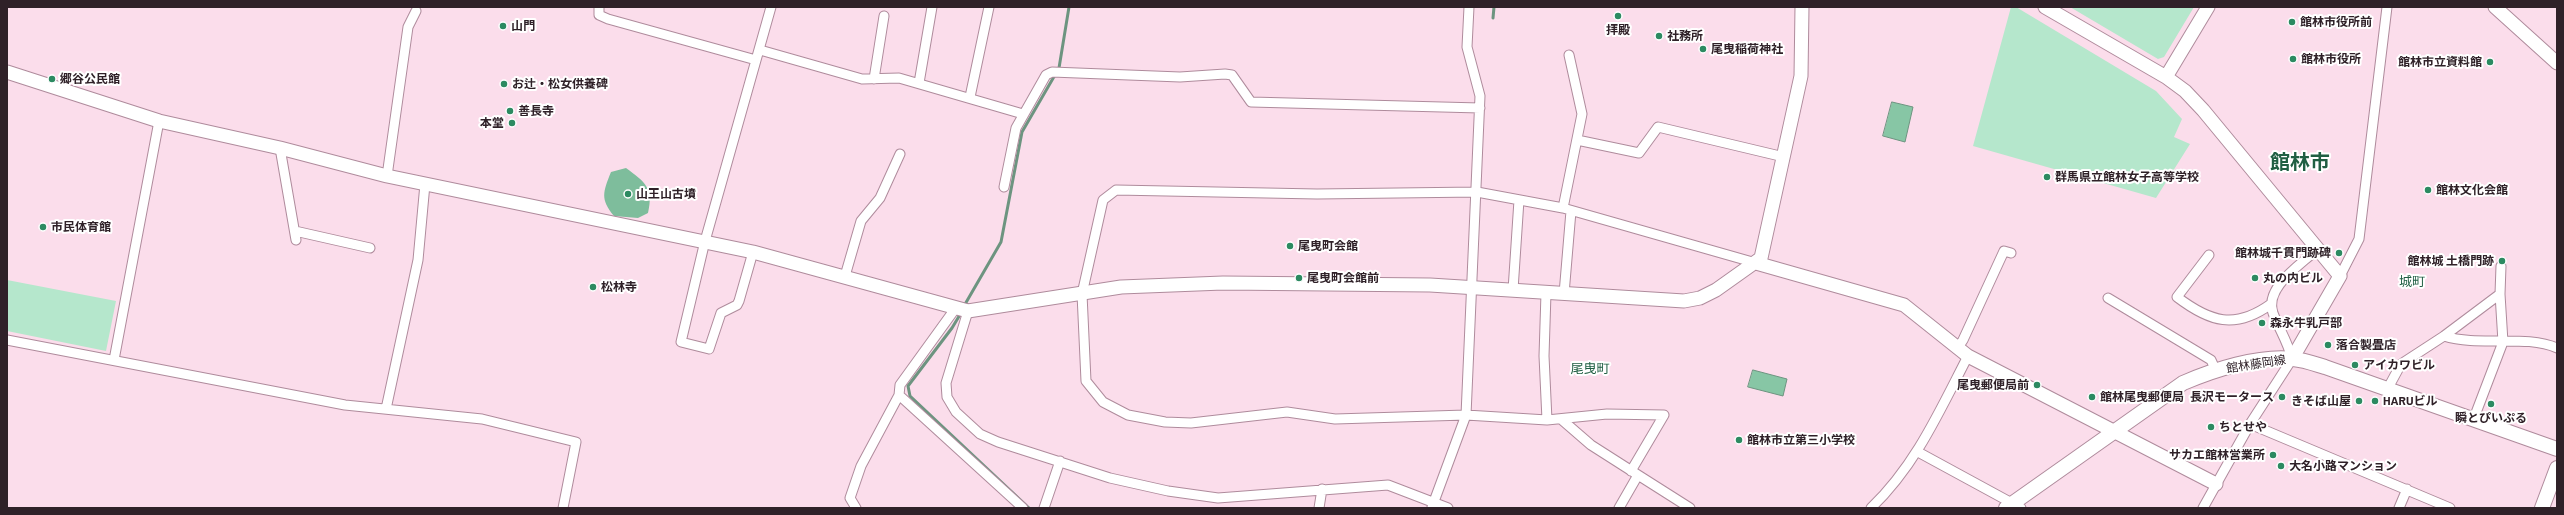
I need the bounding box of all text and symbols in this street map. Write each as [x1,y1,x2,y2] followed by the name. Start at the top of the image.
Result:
[1613,11,1623,21] marker: 拝殿
[2300,15,2372,29] place label: 館林市役所前
[2287,17,2297,27] marker: 館林市役所前
[511,19,535,33] place label: 山門
[498,21,508,31] marker: 山門
[1606,23,1630,37] place label: 拝殿
[1667,29,1703,43] place label: 社務所
[1654,31,1664,41] marker: 社務所
[1711,42,1783,56] place label: 尾曳稲荷神社
[1698,44,1708,54] marker: 尾曳稲荷神社
[2301,52,2361,66] place label: 館林市役所
[2288,54,2298,64] marker: 館林市役所
[2398,55,2482,69] place label: 館林市立資料館
[2485,57,2495,67] marker: 館林市立資料館
[60,72,120,86] place label: 郷谷公民館
[47,74,57,84] marker: 郷谷公民館
[512,77,608,91] place label: お辻・松女供養碑
[499,79,509,89] marker: お辻・松女供養碑
[518,104,554,118] place label: 善長寺
[505,106,515,116] marker: 善長寺
[480,116,504,130] place label: 本堂
[507,118,517,128] marker: 本堂
[2270,150,2330,174] district label: 館林市
[2055,170,2199,184] place label: 群馬県立館林女子高等学校
[2042,172,2052,182] marker: 群馬県立館林女子高等学校
[2436,183,2508,197] place label: 館林文化会館
[2423,185,2433,195] marker: 館林文化会館
[636,187,696,201] place label: 山王山古墳
[623,189,633,199] marker: 山王山古墳
[51,220,111,234] place label: 市民体育館
[38,222,48,232] marker: 市民体育館
[1298,239,1358,253] place label: 尾曳町会館
[1285,241,1295,251] marker: 尾曳町会館
[2235,246,2331,260] place label: 館林城千貫門跡碑
[2334,248,2344,258] marker: 館林城千貫門跡碑
[2408,254,2494,268] place label: 館林城 土橋門跡
[2497,256,2507,266] marker: 館林城 土橋門跡
[1307,271,1379,285] place label: 尾曳町会館前
[2263,271,2323,285] place label: 丸の内ビル
[1294,273,1304,283] marker: 尾曳町会館前
[2250,273,2260,283] marker: 丸の内ビル
[2399,274,2425,290] district label: 城町
[601,280,637,294] place label: 松林寺
[588,282,598,292] marker: 松林寺
[2270,316,2342,330] place label: 森永牛乳戸部
[2257,318,2267,328] marker: 森永牛乳戸部
[2336,338,2396,352] place label: 落合製畳店
[2323,340,2333,350] marker: 落合製畳店
[2225,352,2287,376] street label: 館林藤岡線
[2363,358,2435,372] place label: アイカワビル
[2350,360,2360,370] marker: アイカワビル
[1571,361,1609,377] district label: 尾曳町
[1957,378,2029,392] place label: 尾曳郵便局前
[2032,380,2042,390] marker: 尾曳郵便局前
[2100,390,2184,404] place label: 館林尾曳郵便局
[2190,390,2274,404] place label: 長沢モータース
[2087,392,2097,402] marker: 館林尾曳郵便局
[2277,392,2287,402] marker: 長沢モータース
[2291,394,2351,408] place label: きそば山屋
[2383,394,2438,408] place label: HARUビル
[2354,396,2364,406] marker: きそば山屋
[2370,396,2380,406] marker: HARUビル
[2486,399,2496,409] marker: 瞬とぴいぷる
[2455,411,2527,425] place label: 瞬とぴいぷる
[2219,420,2267,434] place label: ちとせや
[2206,422,2216,432] marker: ちとせや
[1747,433,1855,447] place label: 館林市立第三小学校
[1734,435,1744,445] marker: 館林市立第三小学校
[2169,448,2265,462] place label: サカエ館林営業所
[2268,450,2278,460] marker: サカエ館林営業所
[2289,459,2397,473] place label: 大名小路マンション
[2276,461,2286,471] marker: 大名小路マンション

